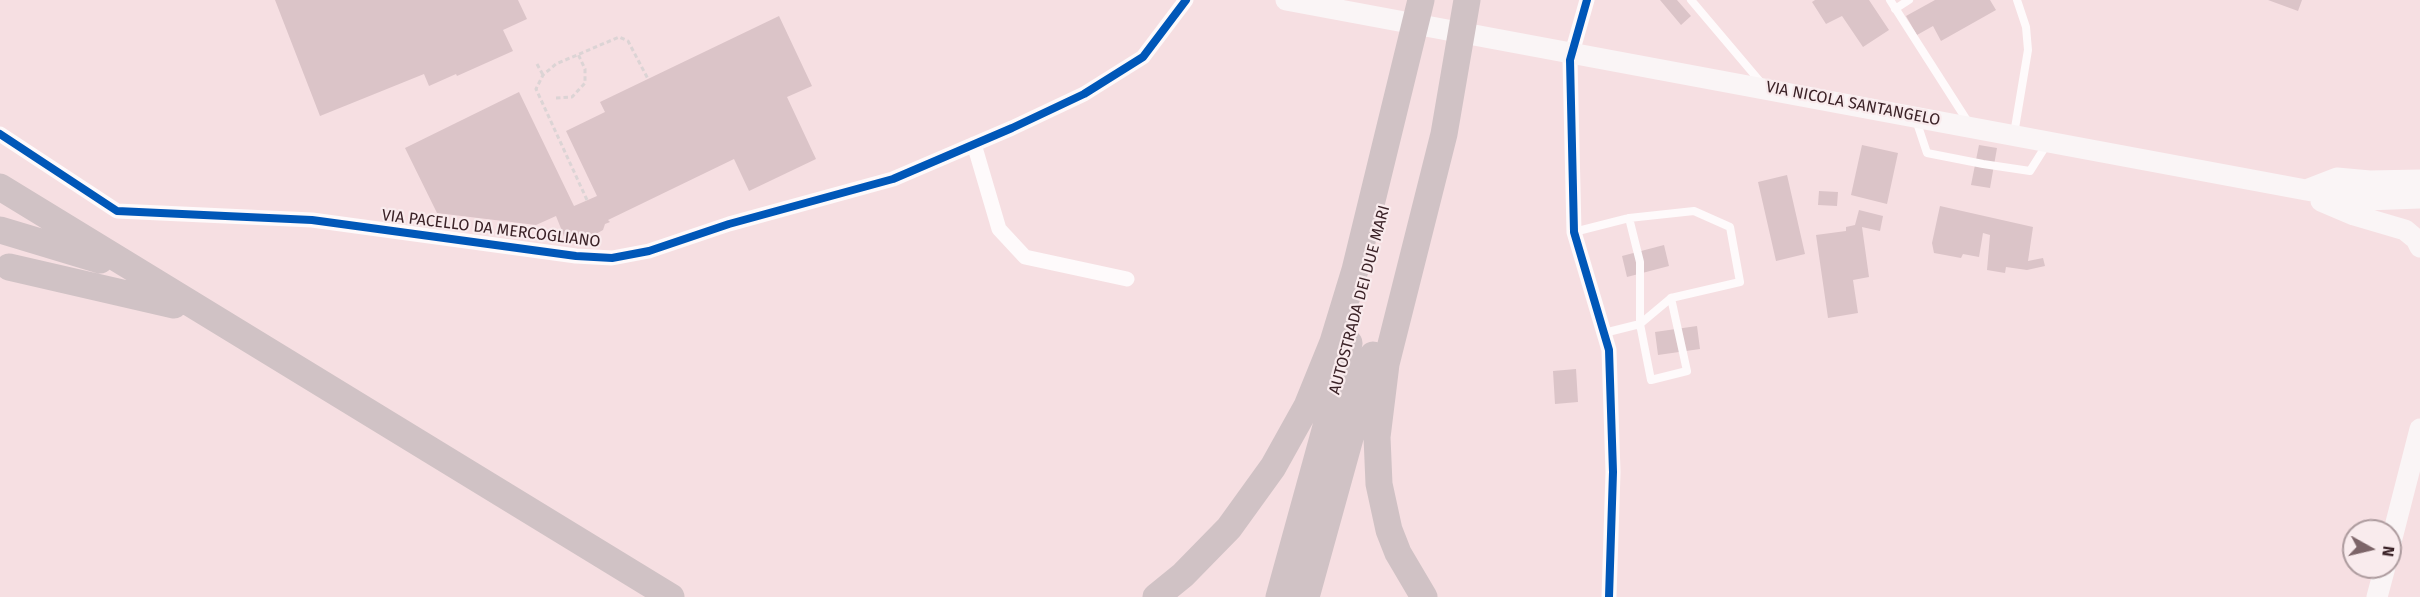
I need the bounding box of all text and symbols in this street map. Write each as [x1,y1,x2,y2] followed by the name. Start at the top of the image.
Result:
[1764,78,1942,130] street label: VIA NICOLA SANTANGELO
[1325,203,1395,397] street label: AUTOSTRADA DEI DUE MARI
[381,206,601,252] street label: VIA PACELLO DA MERCOGLIANO
[2342,519,2402,579] north arrow
[2378,545,2398,558] text: N

